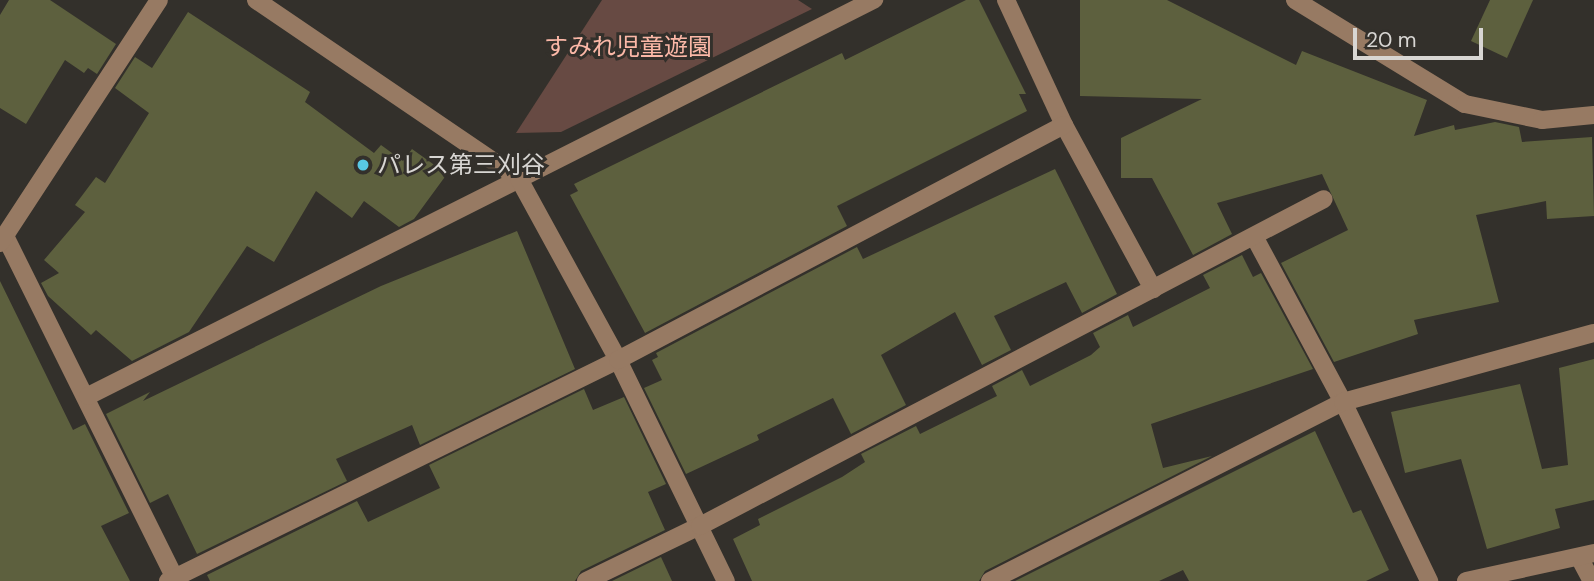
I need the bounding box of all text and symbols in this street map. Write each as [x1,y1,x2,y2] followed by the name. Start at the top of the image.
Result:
[1356,14,1486,58] scale bar
[1366,26,1417,54] text: 20 m
[544,33,712,61] park label: すみれ児童遊園
[377,151,545,179] place label: パレス第三刈谷
[355,157,371,173] marker: パレス第三刈谷

